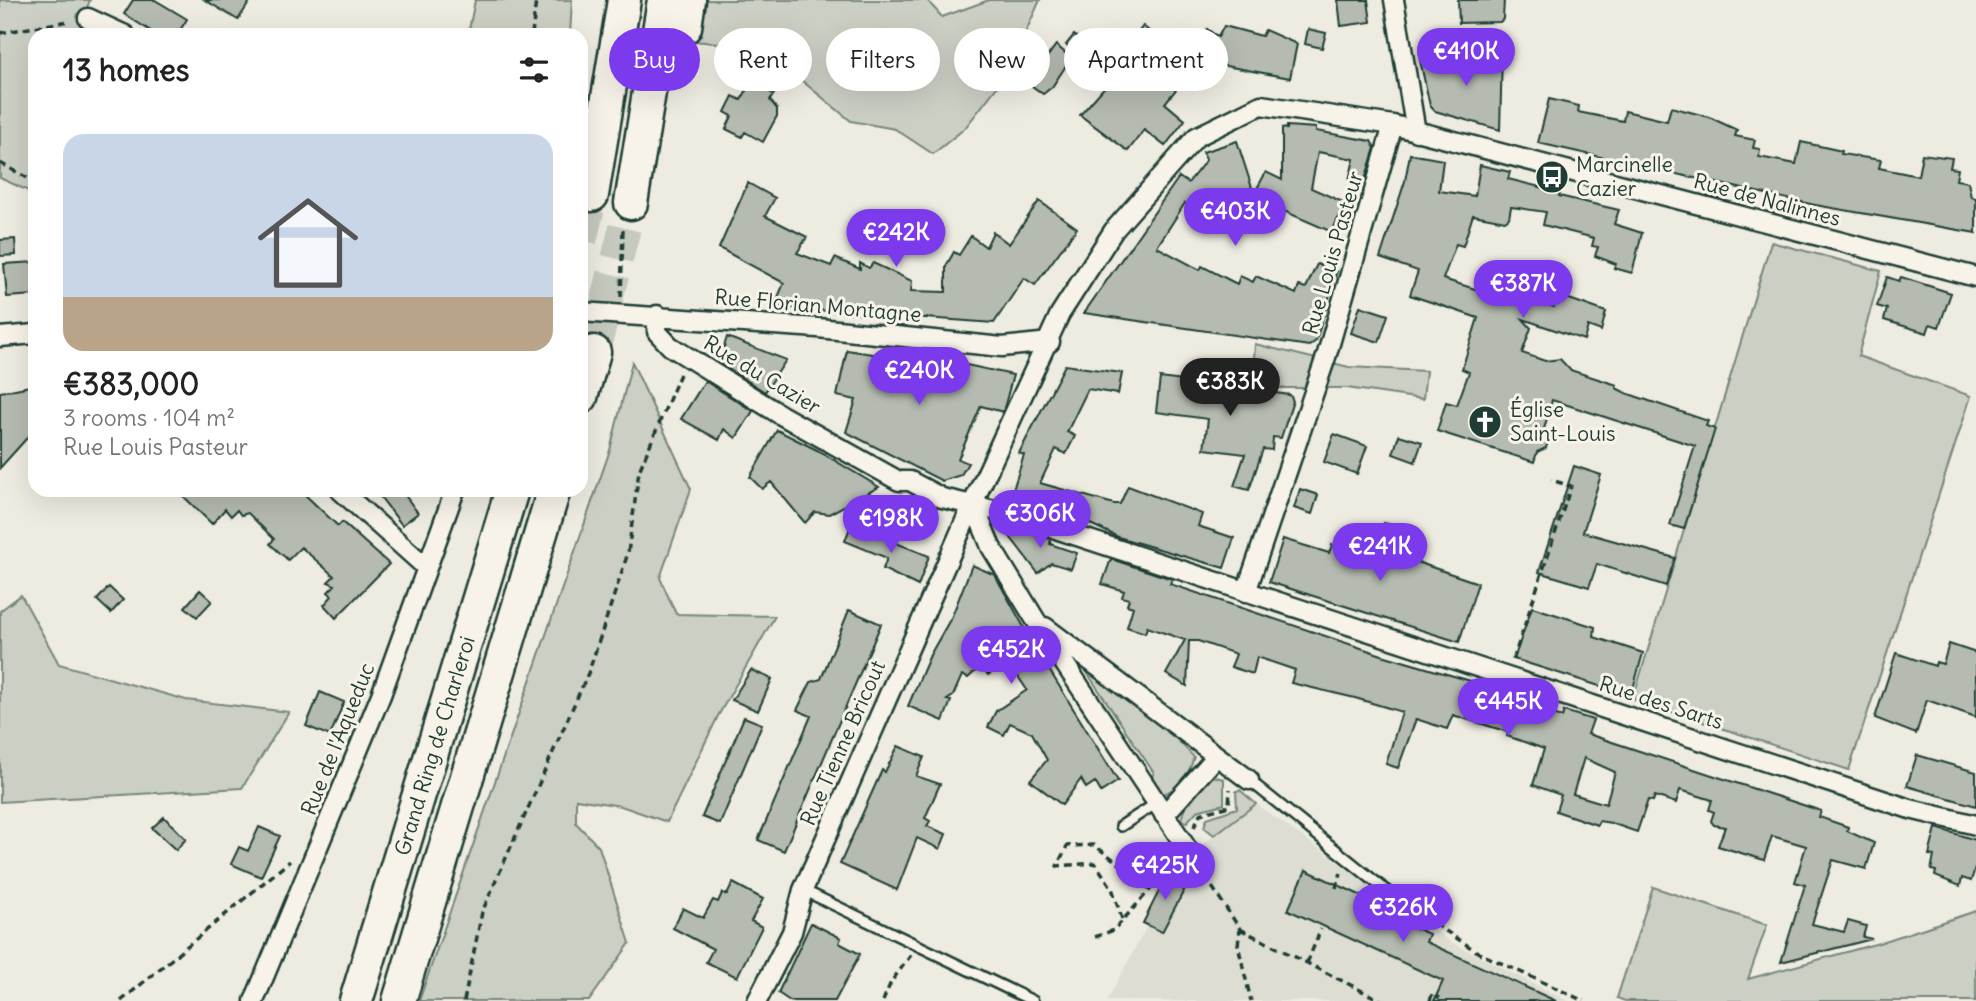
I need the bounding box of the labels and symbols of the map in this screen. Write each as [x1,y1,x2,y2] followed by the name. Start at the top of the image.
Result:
[1417,28,1515,88] pin: €410K
[1576,151,1673,202] place label: Marcinelle Cazier
[1533,158,1571,196] bus stop icon: Marcinelle Cazier
[1691,167,1844,232] street label: Rue de Nalinnes
[1296,168,1369,338] street label: Rue Louis Pasteur
[1186,188,1284,248] pin: €403K
[847,210,945,269] pin: €242K
[1474,260,1572,320] pin: €387K
[714,283,922,328] street label: Rue Florian Montagne
[699,329,826,420] street label: Rue du Cazier
[870,348,968,407] pin: €240K
[1181,358,1279,418] pin: €383K
[1510,396,1615,447] place label: Église Saint-Louis
[1466,403,1504,441] church icon: Église Saint-Louis
[991,490,1089,550] pin: €306K
[842,496,940,555] pin: €198K
[1331,524,1429,583] pin: €241K
[962,626,1060,686] pin: €452K
[388,633,481,859] street label: Grand Ring de Charleroi
[794,656,891,830] street label: Rue Tienne Bricout
[295,659,380,819] street label: Rue de l'Aqueduc
[1596,670,1727,735] street label: Rue des Sarts
[1459,678,1557,738] pin: €445K
[1116,842,1214,902] pin: €425K
[1354,884,1452,944] pin: €326K

